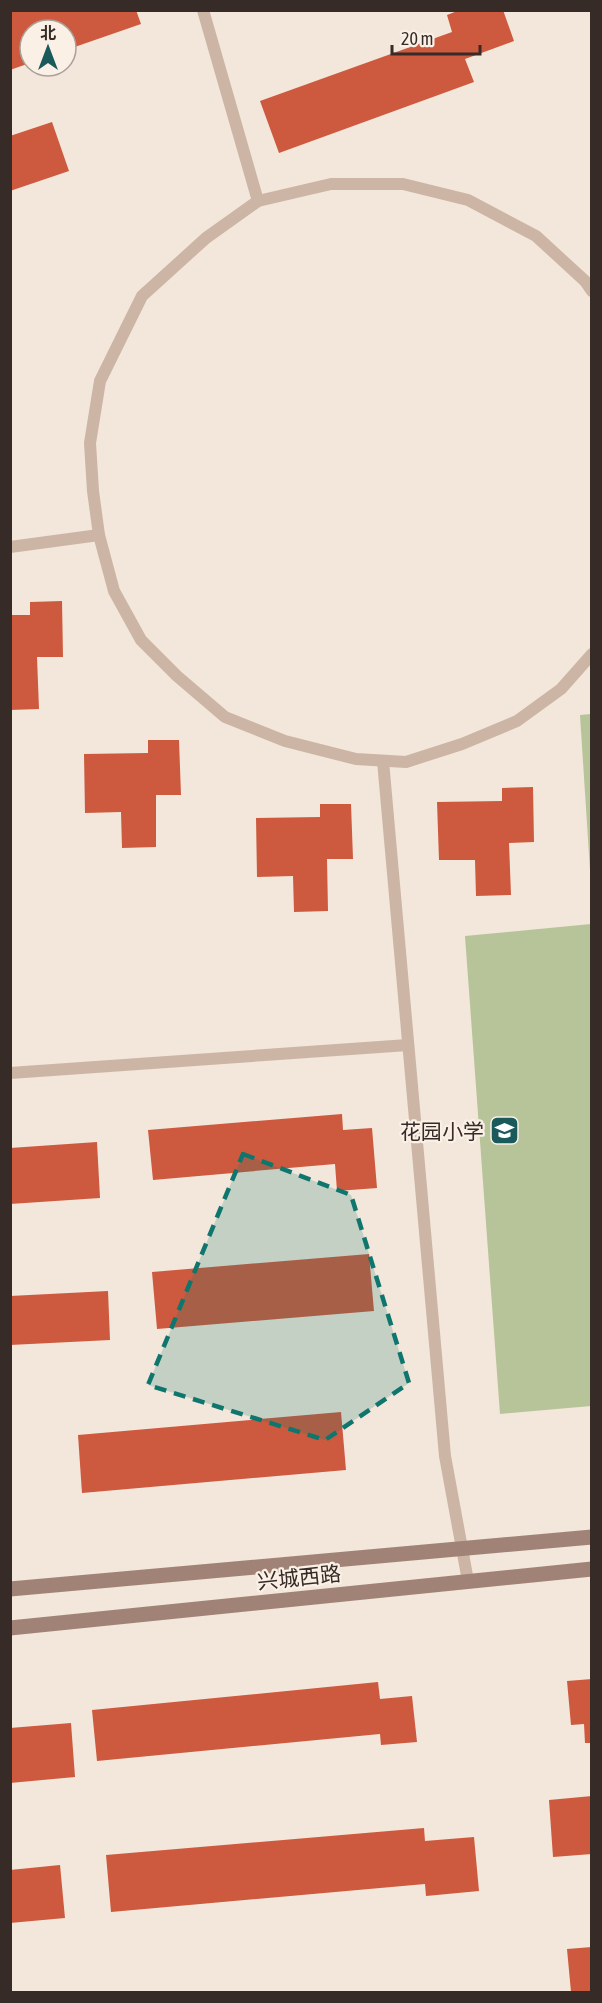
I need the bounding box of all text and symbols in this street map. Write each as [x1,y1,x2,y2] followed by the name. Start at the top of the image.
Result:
[18,18,78,78] north arrow
[392,18,480,56] scale bar
[40,24,56,42] text: 北
[401,28,433,49] text: 20 m
[489,1115,521,1147] school or university icon: 花园小学
[400,1119,484,1143] place label: 花园小学
[256,1561,342,1593] street label: 兴城西路

